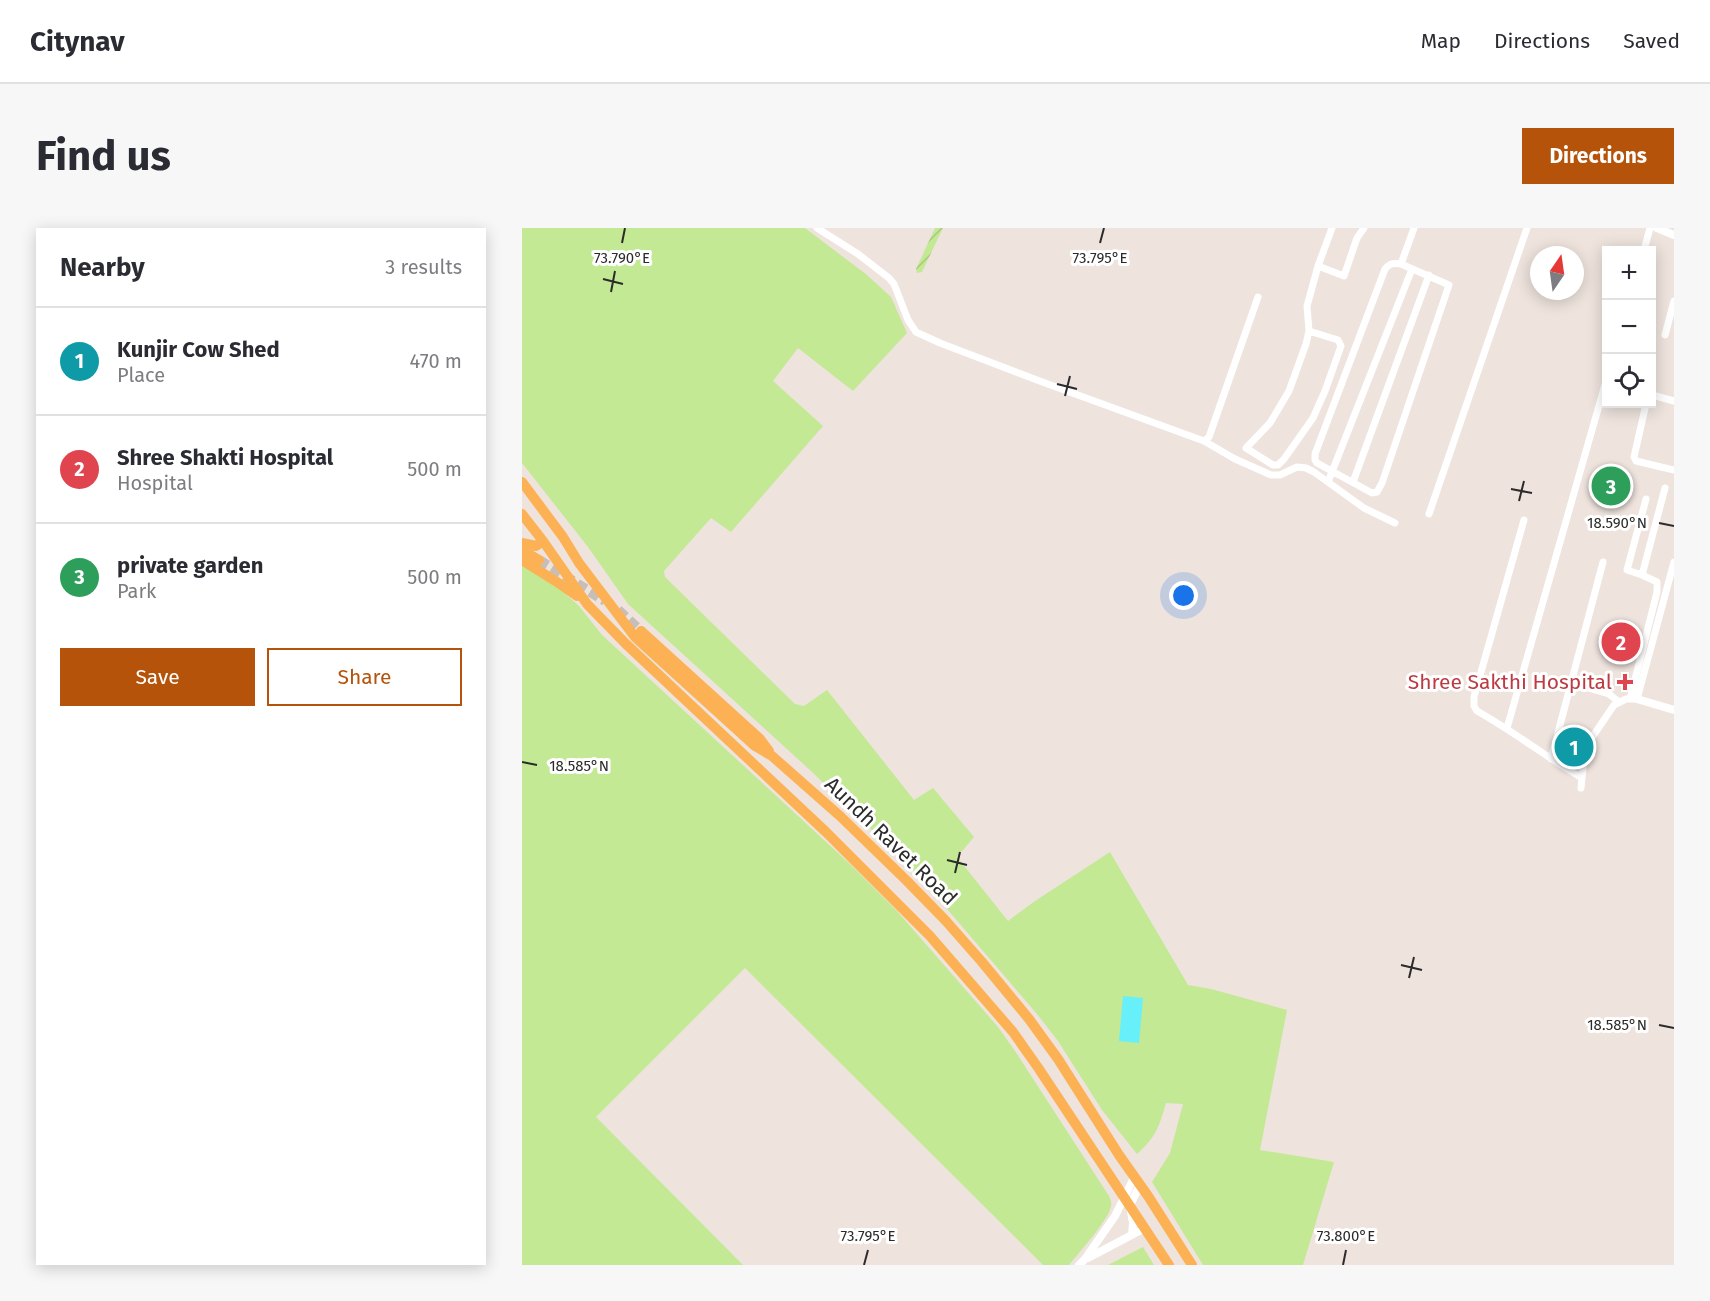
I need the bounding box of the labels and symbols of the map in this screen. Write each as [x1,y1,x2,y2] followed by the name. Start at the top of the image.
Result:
[1530,246,1584,300] north arrow
[594,249,650,267] text: 73.790°E
[1072,249,1128,267] text: 73.795°E
[1592,464,1630,508] pin: 3
[1587,514,1647,532] text: 18.590°N
[1169,581,1198,610] your location
[1602,620,1640,664] pin: 2
[1408,669,1612,695] place label: Shree Sakthi Hospital
[1616,673,1634,691] marker: Shree Sakthi Hospital
[1554,724,1594,770] pin: 1
[549,757,609,775] text: 18.585°N
[819,771,963,911] street label: Aundh Ravet Road
[1587,1016,1647,1034] text: 18.585°N
[840,1227,896,1245] text: 73.795°E
[1317,1227,1375,1245] text: 73.800°E

